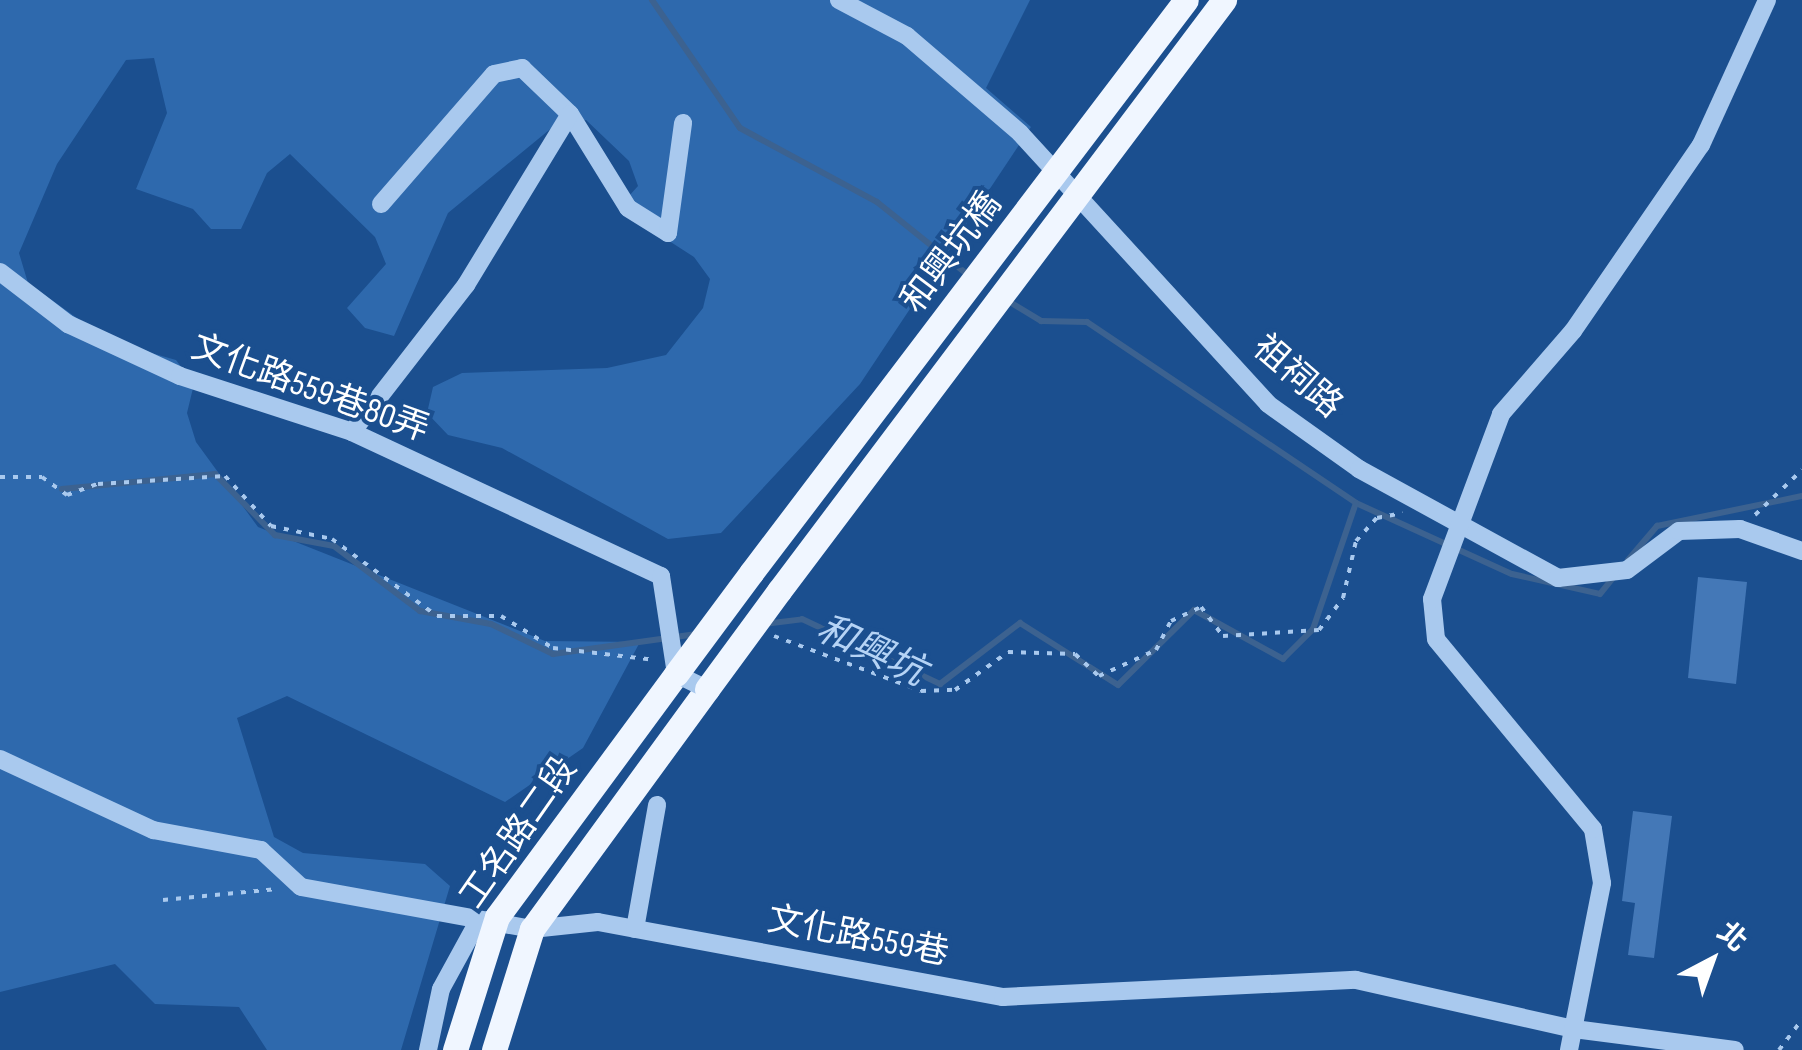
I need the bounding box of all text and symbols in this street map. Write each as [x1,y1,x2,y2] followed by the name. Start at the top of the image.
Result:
[893,184,1011,322] street label: 和興坑橋
[186,327,434,451] street label: 文化路559巷80弄
[1244,327,1350,427] street label: 祖祠路
[810,606,932,696] water label: 和興坑
[452,749,586,917] street label: 工名路二段
[764,899,952,975] street label: 文化路559巷
[1662,910,1762,1010] north arrow
[1711,915,1753,959] text: 北

